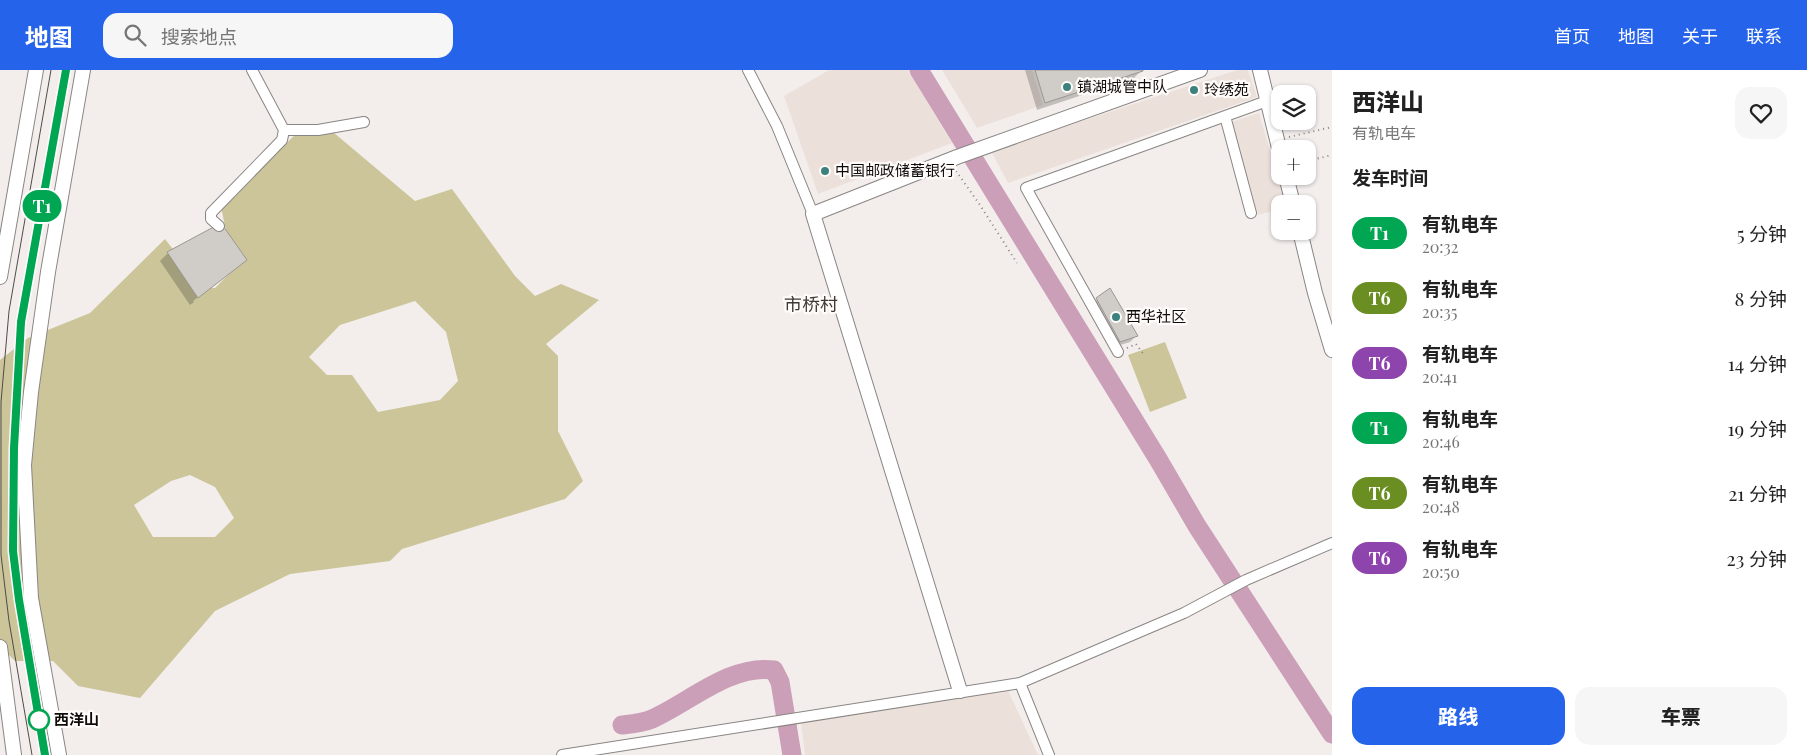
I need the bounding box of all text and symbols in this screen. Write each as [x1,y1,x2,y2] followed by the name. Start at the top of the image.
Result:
[103,13,453,58] search box
[25,20,73,52] text: 地图
[121,21,149,49] icon: search
[161,23,237,49] text: 搜索地点
[1554,24,1590,48] text: 首页
[1618,24,1654,48] text: 地图
[1682,24,1718,48] text: 关于
[1746,24,1782,48] text: 联系
[1077,76,1167,96] place label: 镇湖城管中队
[1204,79,1249,99] place label: 玲绣苑
[1061,81,1073,93] marker: 镇湖城管中队
[1188,84,1200,96] marker: 玲绣苑
[1271,85,1316,240] map controls
[1271,85,1316,130] button: layers
[1352,85,1424,117] text: 西洋山
[1735,87,1787,139] button: heart
[1352,122,1416,143] text: 有轨电车
[1271,140,1316,185] button: +
[835,160,955,180] place label: 中国邮政储蓄银行
[1352,164,1428,190] text: 发车时间
[819,165,831,177] marker: 中国邮政储蓄银行
[20,190,64,222] line badge: T1
[33,194,51,218] text: T1
[1271,195,1316,240] button: −
[1422,210,1498,236] text: 有轨电车
[1737,220,1787,246] text: 5 分钟
[1370,221,1389,245] text: T1
[1422,236,1458,257] text: 20:32
[1422,275,1498,301] text: 有轨电车
[1734,285,1787,311] text: 8 分钟
[1368,286,1391,310] text: T6
[784,292,838,316] district label: 市桥村
[1422,301,1457,322] text: 20:35
[1126,306,1186,326] place label: 西华社区
[1110,311,1122,323] marker: 西华社区
[1422,340,1498,366] text: 有轨电车
[1728,350,1787,376] text: 14 分钟
[1368,351,1391,375] text: T6
[1422,366,1457,387] text: 20:41
[1422,405,1498,431] text: 有轨电车
[1728,415,1787,441] text: 19 分钟
[1370,416,1389,440] text: T1
[1422,431,1460,452] text: 20:46
[1422,470,1498,496] text: 有轨电车
[1728,480,1787,506] text: 21 分钟
[1368,481,1391,505] text: T6
[1422,496,1460,517] text: 20:48
[1422,535,1498,561] text: 有轨电车
[1727,545,1787,571] text: 23 分钟
[1368,546,1391,570] text: T6
[1422,561,1460,582] text: 20:50
[1352,687,1565,745] button: 路线
[1575,687,1787,745] button: 车票
[28,709,50,731] marker: 西洋山
[54,709,99,729] place label: 西洋山

